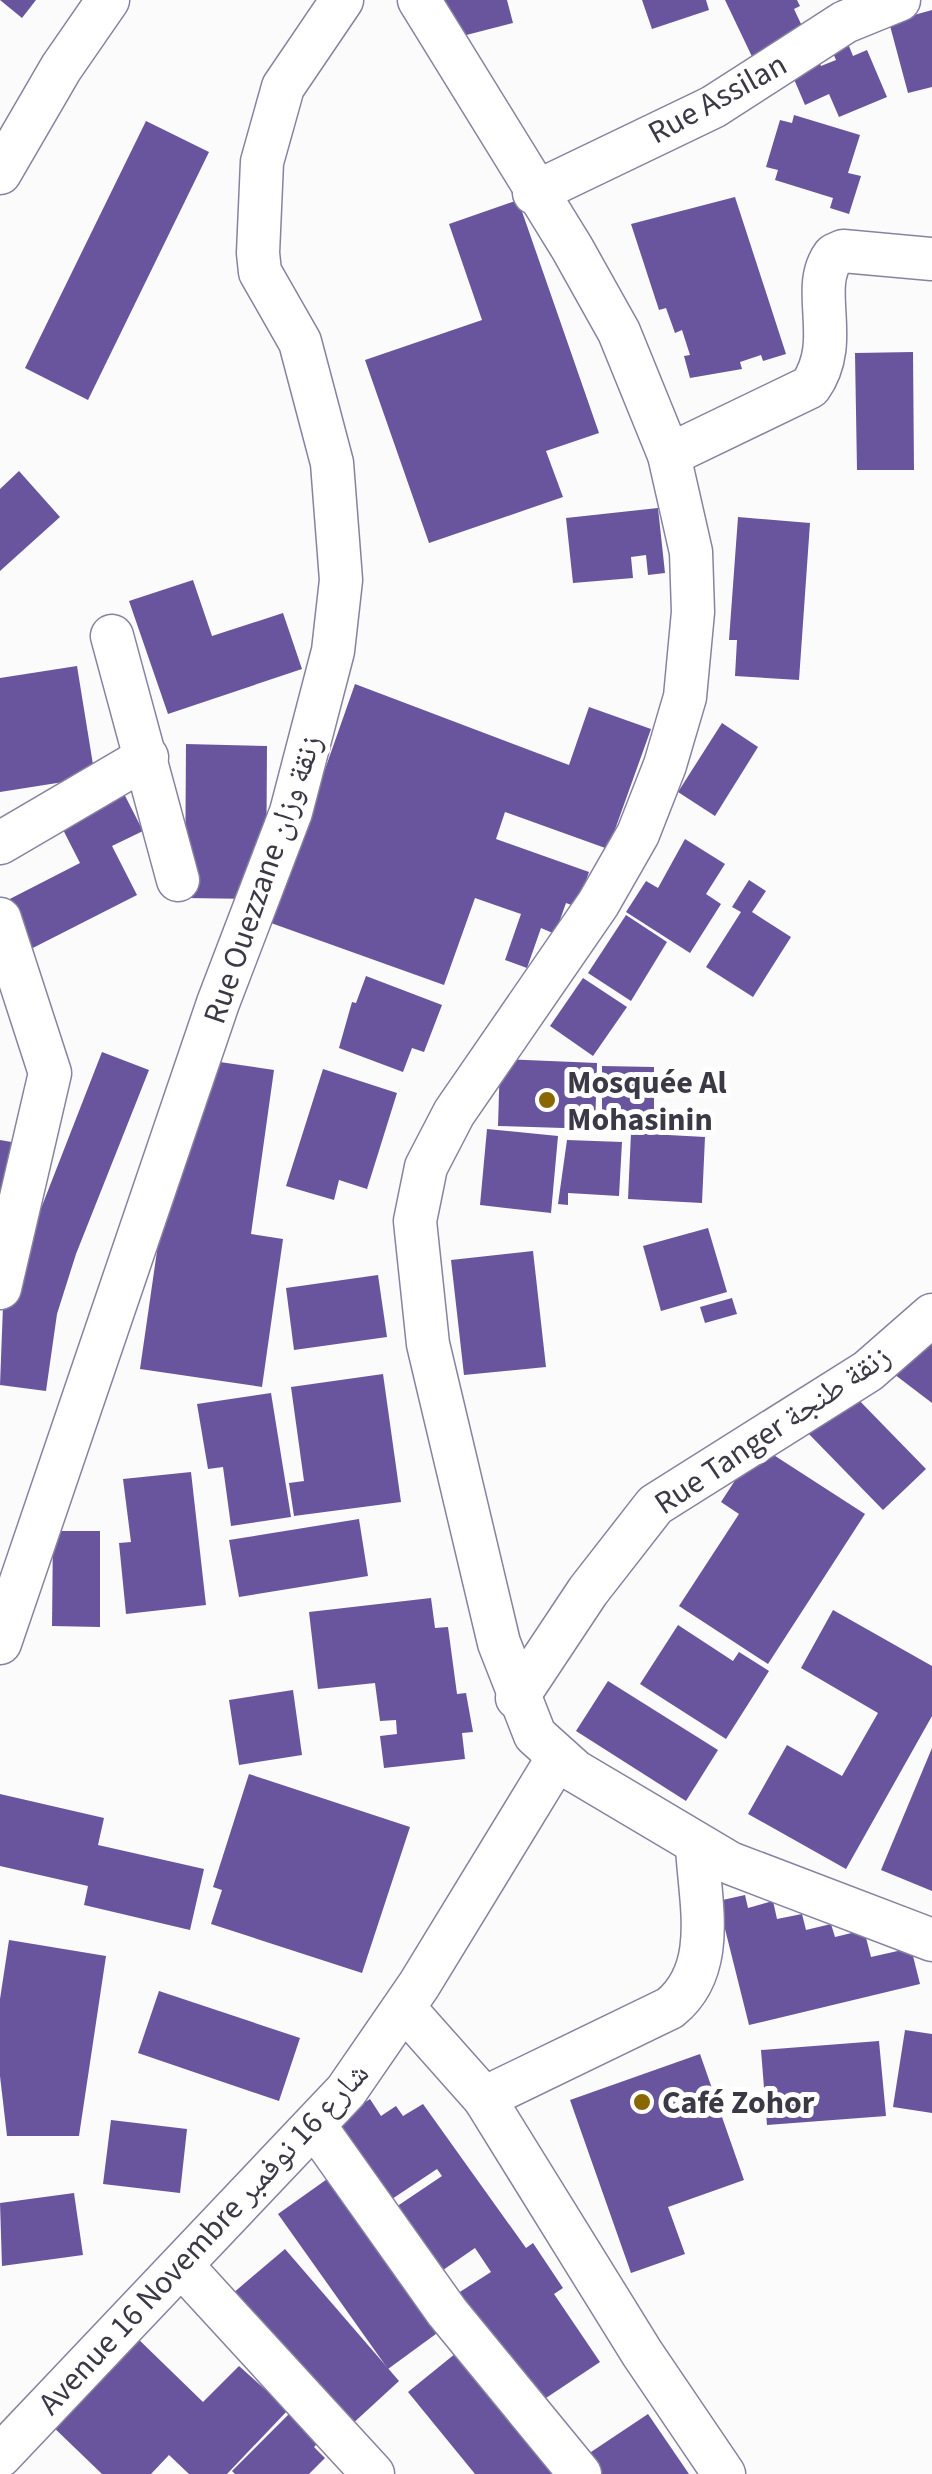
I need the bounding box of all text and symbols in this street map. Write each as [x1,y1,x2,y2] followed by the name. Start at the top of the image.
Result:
[640,42,795,156] street label: Rue Assilan
[192,729,334,1030] street label: Rue Ouezzane زنقة وزان
[567,1060,727,1143] place label: Mosquée Al Mohasinin
[536,1089,558,1111] marker: Mosquée Al Mohasinin
[645,1334,900,1526] street label: Rue Tanger زنقة طنجة
[28,2052,380,2425] street label: Avenue 16 Novembre شارع 16 نوفمبر
[662,2080,815,2126] place label: Café Zohor
[631,2091,653,2113] marker: Café Zohor

